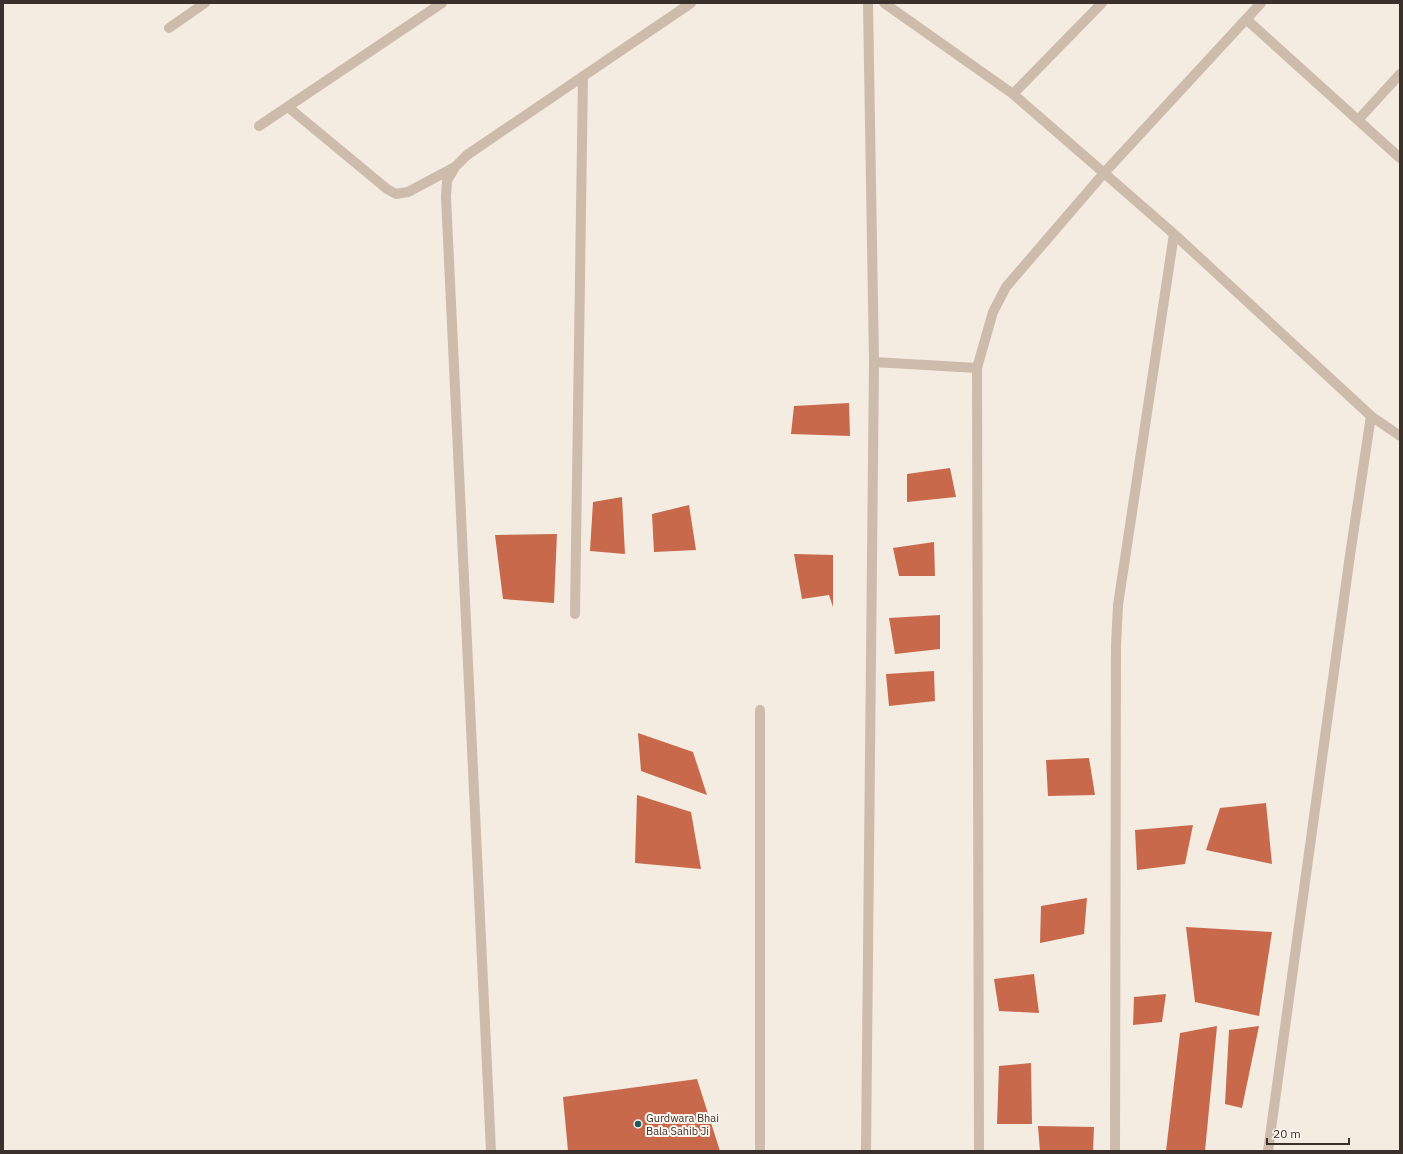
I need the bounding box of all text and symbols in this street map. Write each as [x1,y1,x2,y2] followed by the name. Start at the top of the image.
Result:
[646,1111,719,1138] place label: Gurdwara Bhai Bala Sahib Ji
[633,1119,643,1129] marker: Gurdwara Bhai Bala Sahib Ji
[1267,1120,1349,1146] scale bar
[1273,1126,1301,1141] text: 20 m

